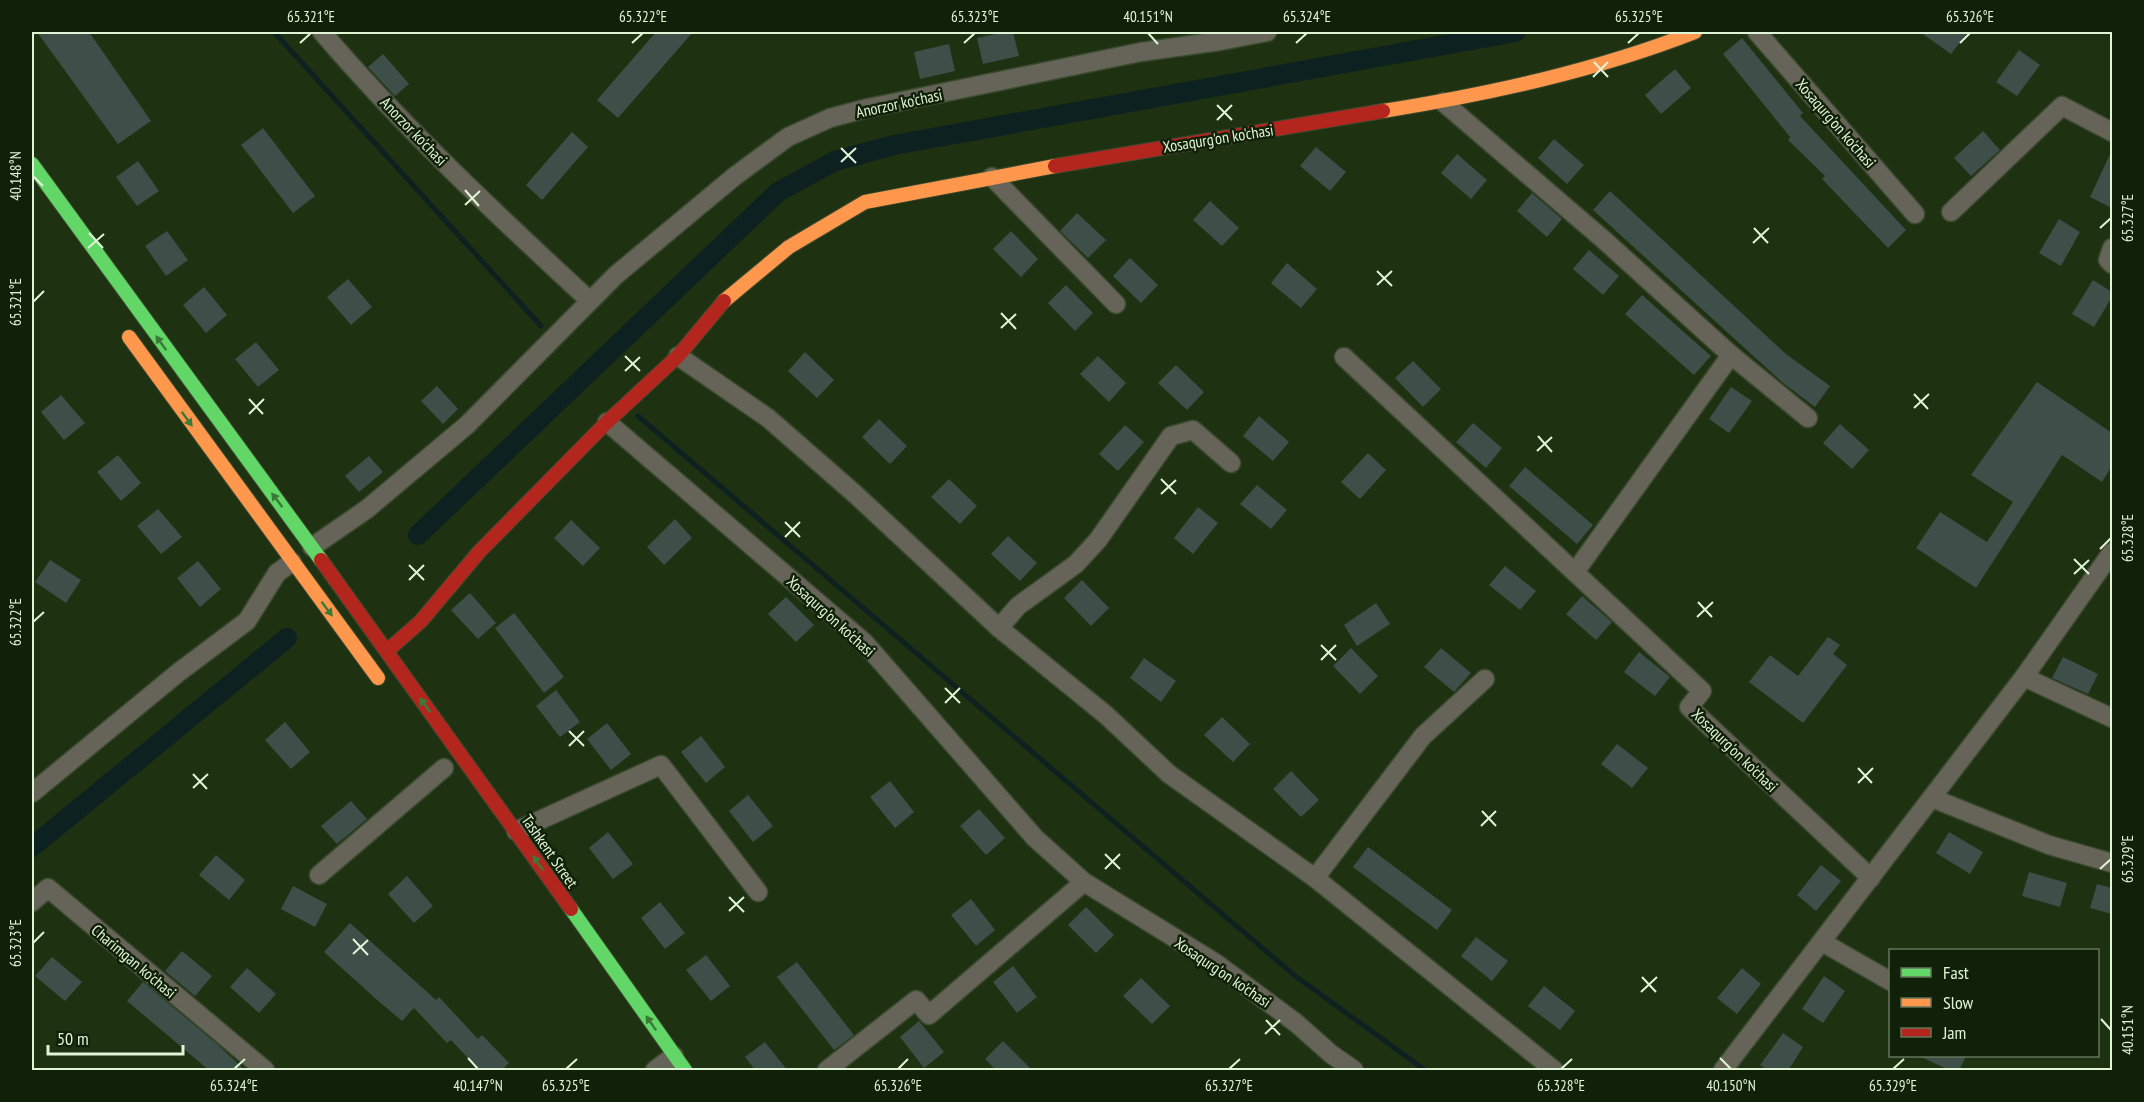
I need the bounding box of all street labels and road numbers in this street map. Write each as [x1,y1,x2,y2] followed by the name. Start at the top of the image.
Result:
[1792,74,1880,172] street label: Xosaqurg'on ko'chasi
[854,84,944,122] street label: Anorzor ko'chasi
[376,92,452,170] street label: Anorzor ko'chasi
[1161,119,1275,157] street label: Xosaqurg'on ko'chasi
[783,571,879,661] street label: Xosaqurg'on ko'chasi
[1688,704,1782,796] street label: Xosaqurg'on ko'chasi
[517,810,583,892] street label: Tashkent Street
[88,920,180,1002] street label: Charimgan ko'chasi
[1171,932,1275,1012] street label: Xosaqurg'on ko'chasi

